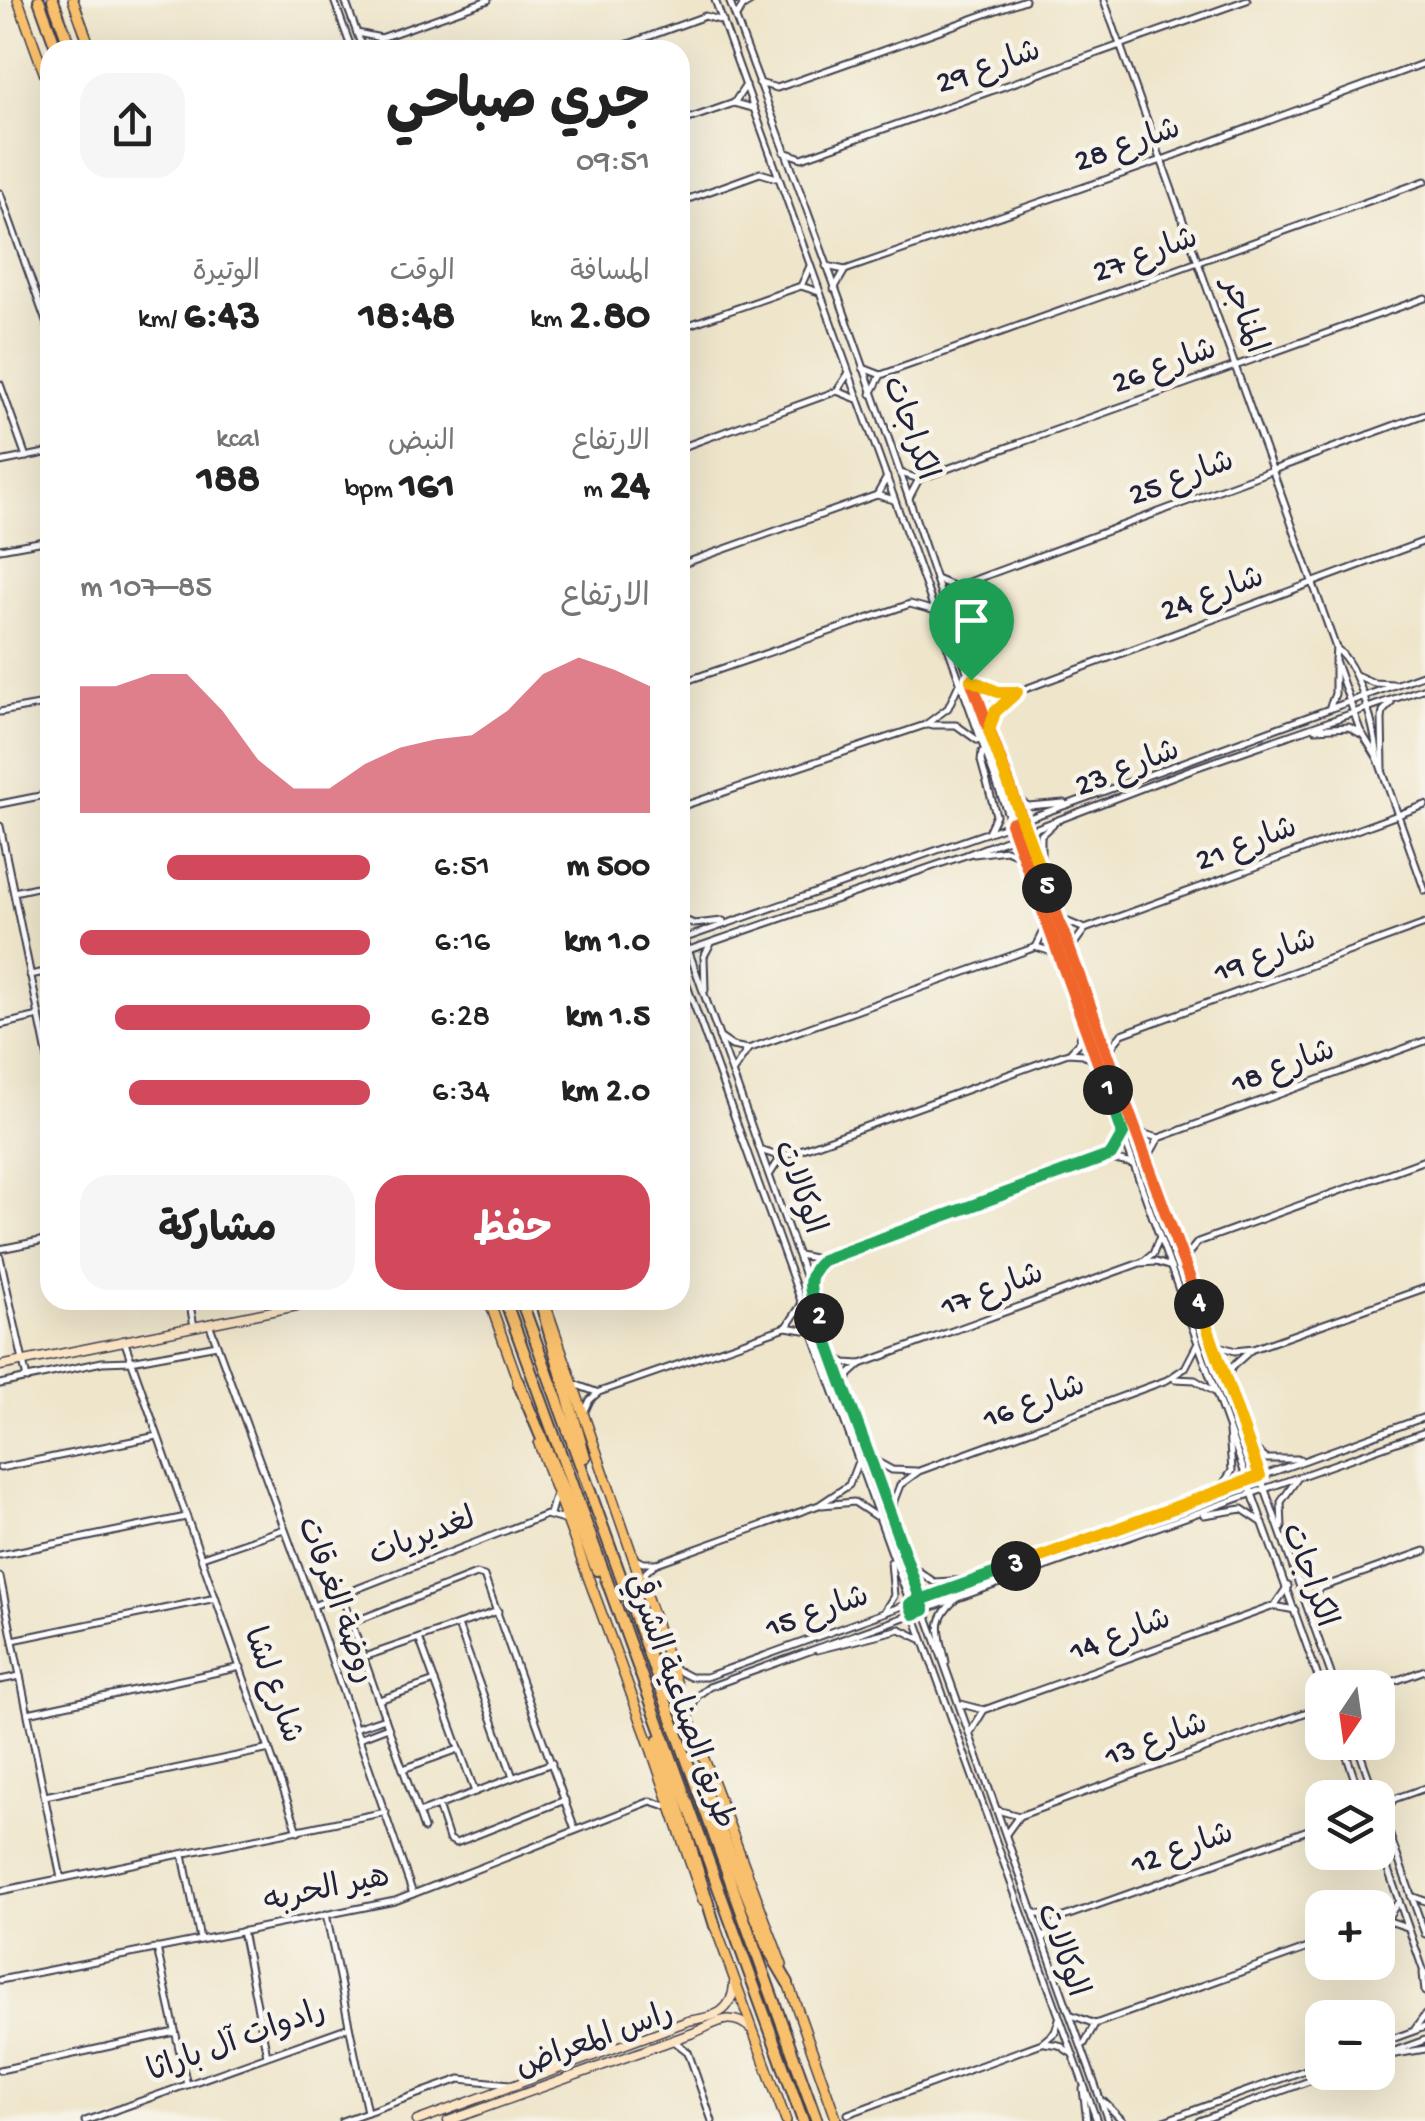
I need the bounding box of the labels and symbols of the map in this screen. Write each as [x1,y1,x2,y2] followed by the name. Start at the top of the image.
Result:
[931,33,1047,105] street label: شارع 29
[1070,111,1186,183] street label: شارع 28
[1088,220,1204,294] street label: شارع 27
[1210,270,1273,359] street label: المناجر
[1107,332,1223,404] street label: شارع 26
[872,372,944,486] street label: الكراجات
[1124,443,1240,517] street label: شارع 25
[1156,560,1270,632] street label: شارع 24
[929,578,1014,681] pin
[1070,733,1186,807] street label: شارع 23
[1191,810,1303,882] street label: شارع 21
[1022,863,1072,913] pin: 5
[1209,922,1322,994] street label: شارع 19
[1226,1033,1341,1106] street label: شارع 18
[1083,1065,1133,1115] pin: 1
[763,1136,831,1240] street label: الوكالات
[936,1256,1049,1328] street label: شارع 17
[1174,1279,1224,1329] pin: 4
[794,1293,844,1343] pin: 2
[978,1368,1091,1440] street label: شارع 16
[364,1501,482,1577] street label: لغديريات
[286,1513,382,1689] street label: روضة الغرقات
[1271,1519,1343,1633] street label: الكراجات
[991,1541,1041,1591] pin: 3
[614,1567,747,1835] street label: طريق الصناعية الشرقي
[760,1579,875,1650] street label: شارع 15
[1064,1601,1177,1673] street label: شارع 14
[232,1623,310,1749] street label: شارع لشا
[1305,1670,1395,1760] north arrow
[1100,1706,1213,1778] street label: شارع 13
[1126,1816,1239,1886] street label: شارع 12
[261,1859,393,1923] street label: هير الحربه
[1026,1899,1094,2003] street label: الوكالات
[142,1991,331,2093] street label: رادوات آل باراثا
[511,1996,679,2088] street label: راس المعراض

